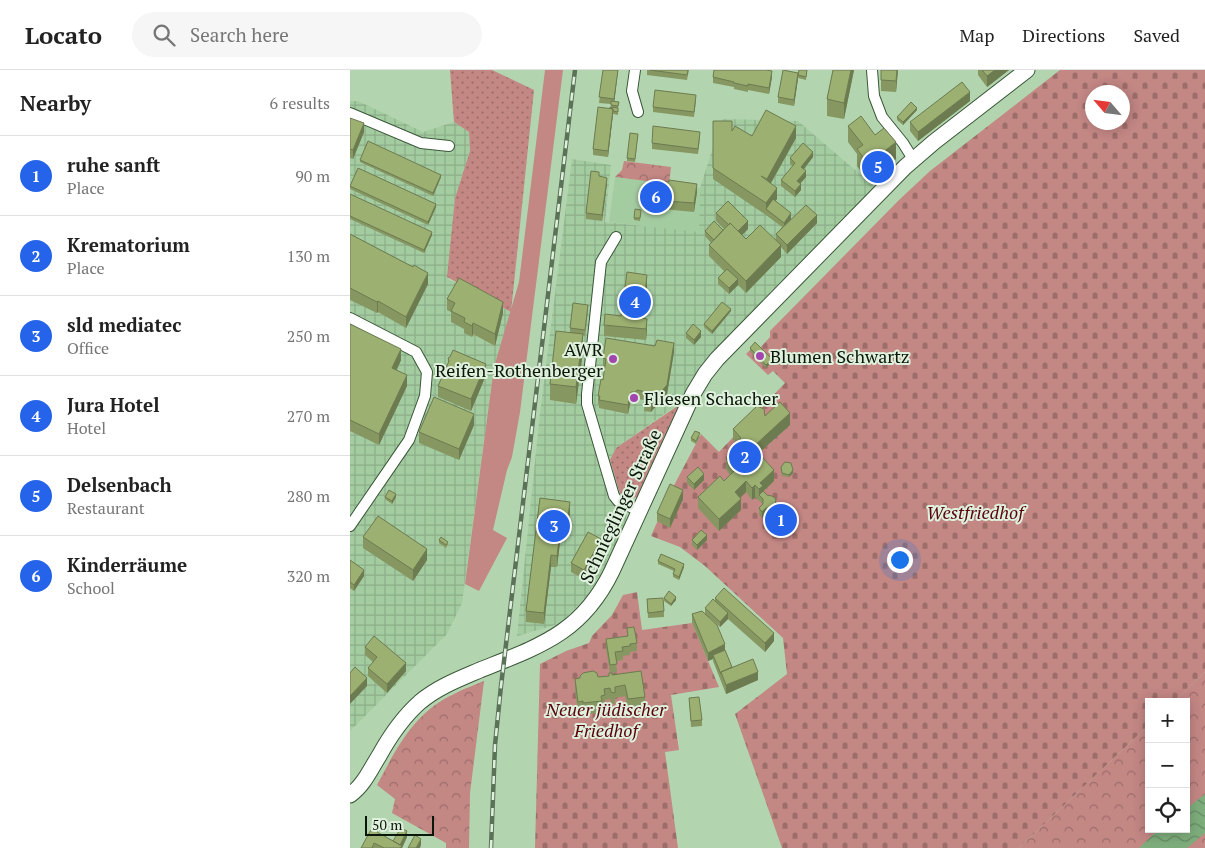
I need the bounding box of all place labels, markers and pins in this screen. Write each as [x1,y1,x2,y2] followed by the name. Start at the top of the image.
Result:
[862,148,894,186] pin: 5
[640,178,672,216] pin: 6
[619,283,651,321] pin: 4
[435,337,604,382] place label: AWR Reifen-Rothenberger
[770,344,910,368] place label: Blumen Schwartz
[754,350,766,362] marker: Blumen Schwartz
[607,353,619,365] marker: AWR Reifen-Rothenberger
[644,386,778,410] place label: Fliesen Schacher
[628,392,640,404] marker: Fliesen Schacher
[729,438,761,476] pin: 2
[765,501,797,539] pin: 1
[538,507,570,545] pin: 3

